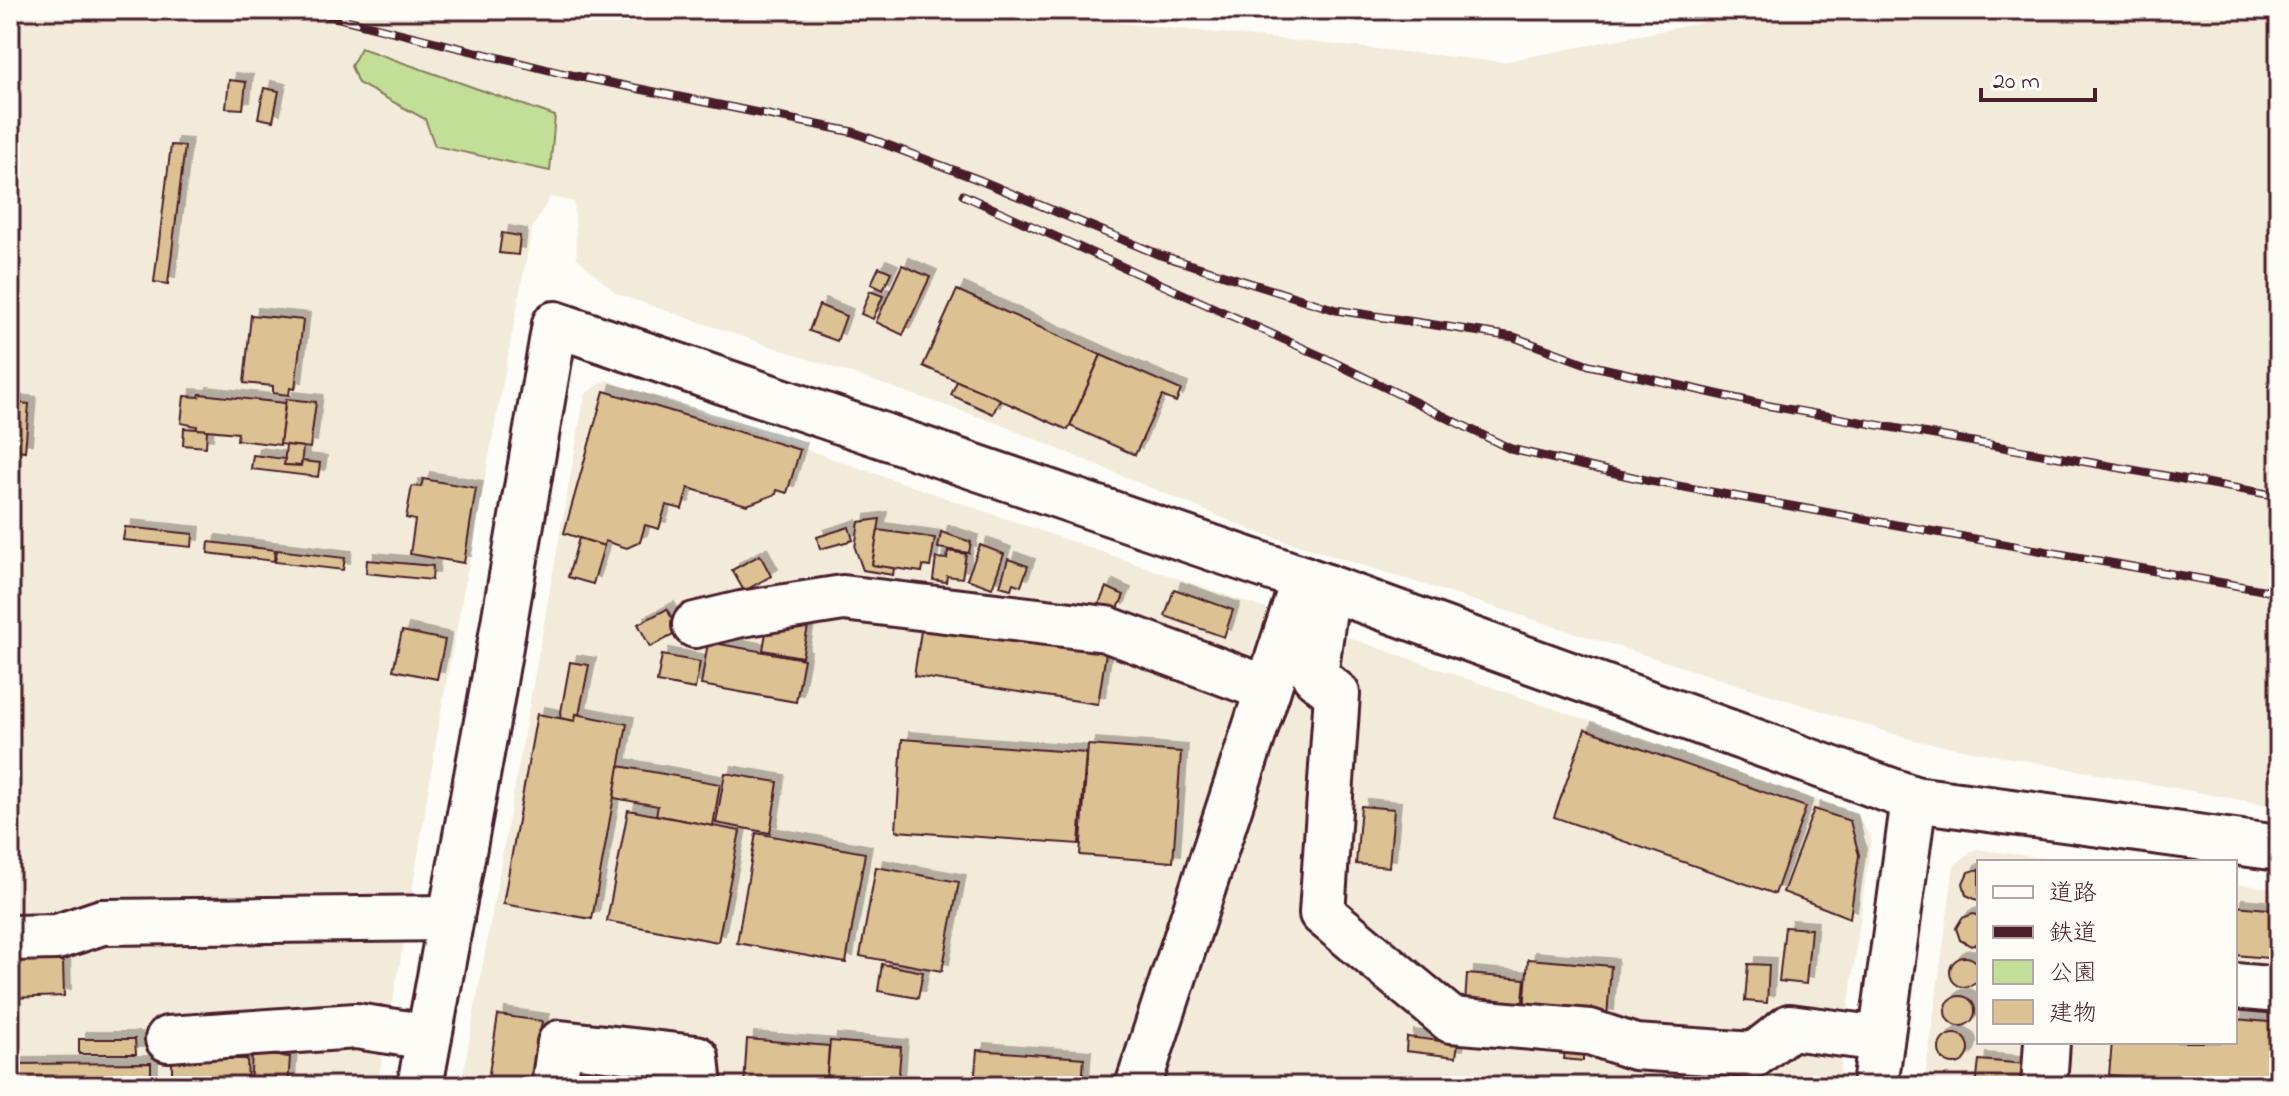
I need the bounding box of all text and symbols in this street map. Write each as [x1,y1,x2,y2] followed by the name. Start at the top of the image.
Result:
[1981,52,2095,102] scale bar
[1993,65,2040,100] text: 20 m
[1977,860,2237,1044] legend
[2049,877,2097,912] text: 道路
[2049,917,2097,952] text: 鉄道
[2049,957,2097,992] text: 公園
[2049,997,2097,1032] text: 建物

